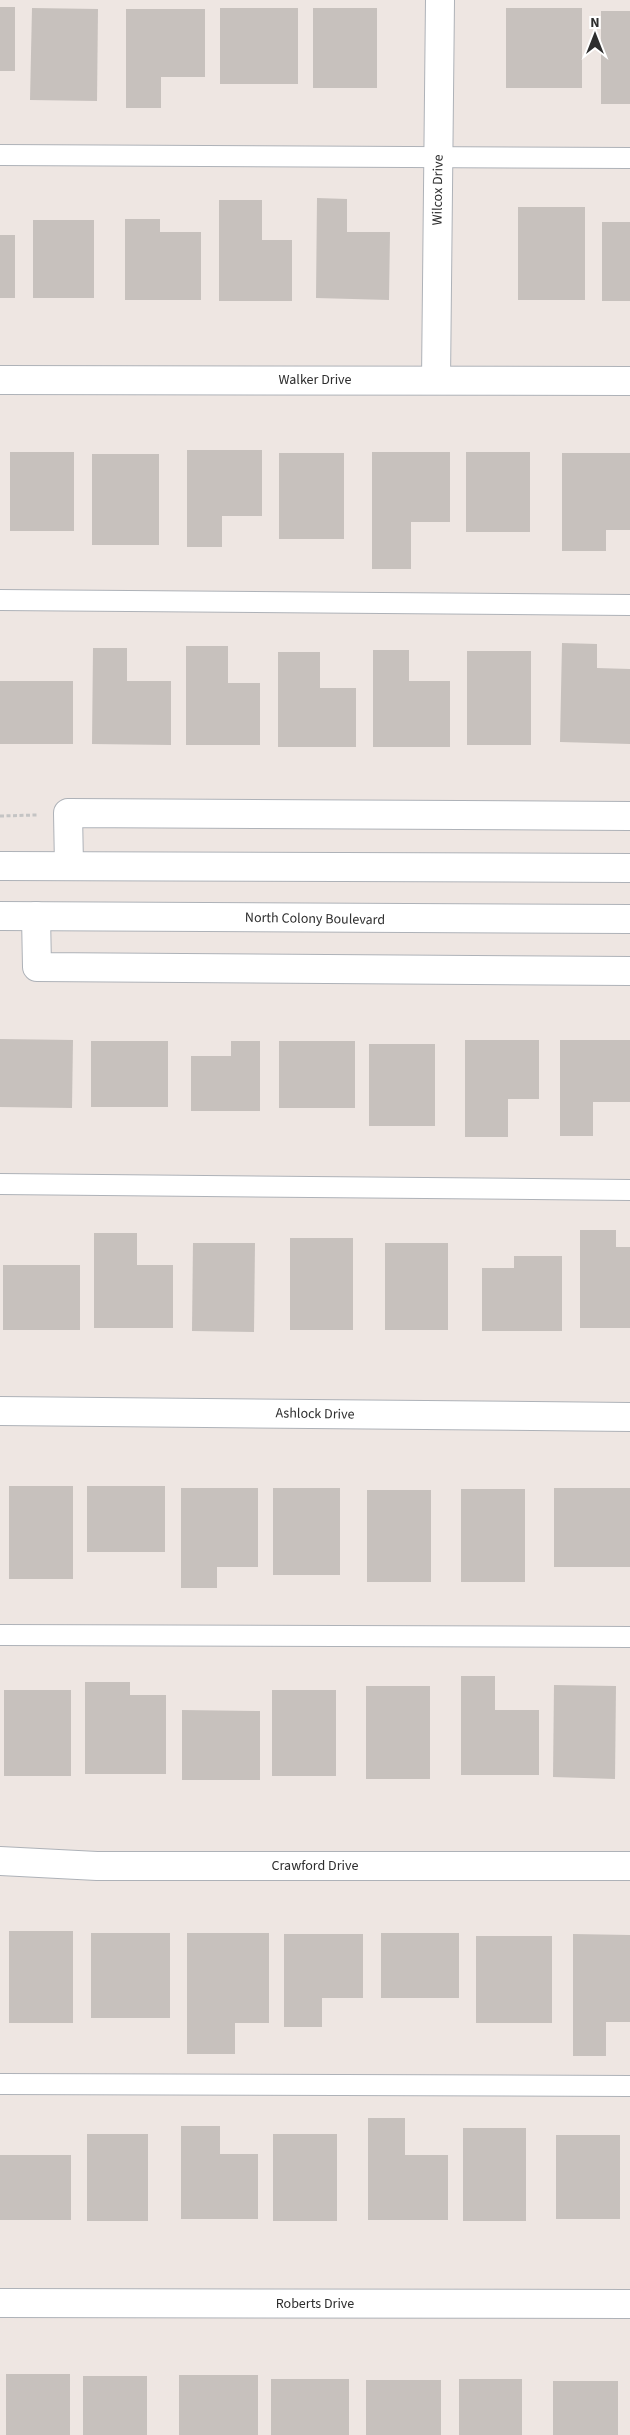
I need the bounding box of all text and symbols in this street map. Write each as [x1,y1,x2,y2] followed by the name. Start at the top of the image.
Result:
[570,10,620,60] north arrow
[590,13,600,33] text: N
[427,154,449,226] street label: Wilcox Drive
[278,370,352,390] street label: Walker Drive
[245,908,385,930] street label: North Colony Boulevard
[275,1403,355,1425] street label: Ashlock Drive
[272,1856,358,1876] street label: Crawford Drive
[276,2294,354,2314] street label: Roberts Drive

